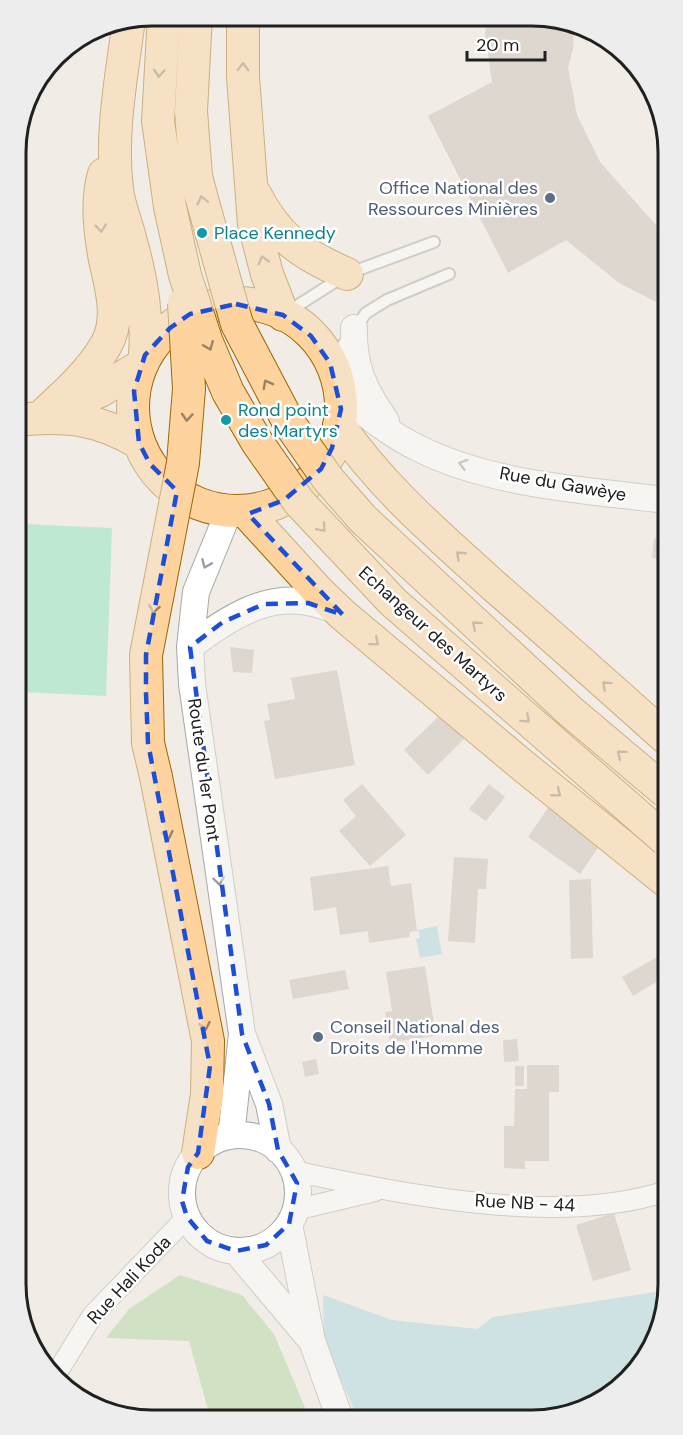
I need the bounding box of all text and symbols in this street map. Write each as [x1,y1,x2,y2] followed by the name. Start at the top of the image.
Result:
[467,24,545,62] scale bar
[476,33,519,57] text: 20 m
[237,62,249,71] one-way arrow
[153,69,166,78] one-way arrow
[368,176,538,221] place label: Office National des Ressources Minières
[543,191,557,205] marker: Office National des Ressources Minières
[197,196,210,206] one-way arrow
[214,221,336,245] place label: Place Kennedy
[94,224,107,233] one-way arrow
[195,226,209,240] marker: Place Kennedy
[258,255,270,266] one-way arrow
[202,340,214,351] one-way arrow
[263,379,274,390] one-way arrow
[238,398,338,443] place label: Rond point des Martyrs
[181,413,194,422] one-way arrow
[219,413,233,427] marker: Rond point des Martyrs
[458,459,469,471] one-way arrow
[498,461,628,507] street label: Rue du Gawèye
[315,522,326,532] one-way arrow
[457,551,467,562] one-way arrow
[201,558,213,569] one-way arrow
[354,561,512,707] street label: Echangeur des Martyrs
[148,604,161,614] one-way arrow
[472,621,483,632] one-way arrow
[368,634,379,645] one-way arrow
[602,681,613,692] one-way arrow
[182,697,226,843] street label: Route du 1er Pont
[519,712,529,723] one-way arrow
[617,751,628,762] one-way arrow
[550,786,561,797] one-way arrow
[161,829,174,839] one-way arrow
[213,876,225,886] one-way arrow
[330,1015,500,1060] place label: Conseil National des Droits de l'Homme
[198,1021,211,1031] one-way arrow
[311,1030,325,1044] marker: Conseil National des Droits de l'Homme
[474,1188,576,1218] street label: Rue NB - 44
[82,1231,176,1329] street label: Rue Hali Koda

